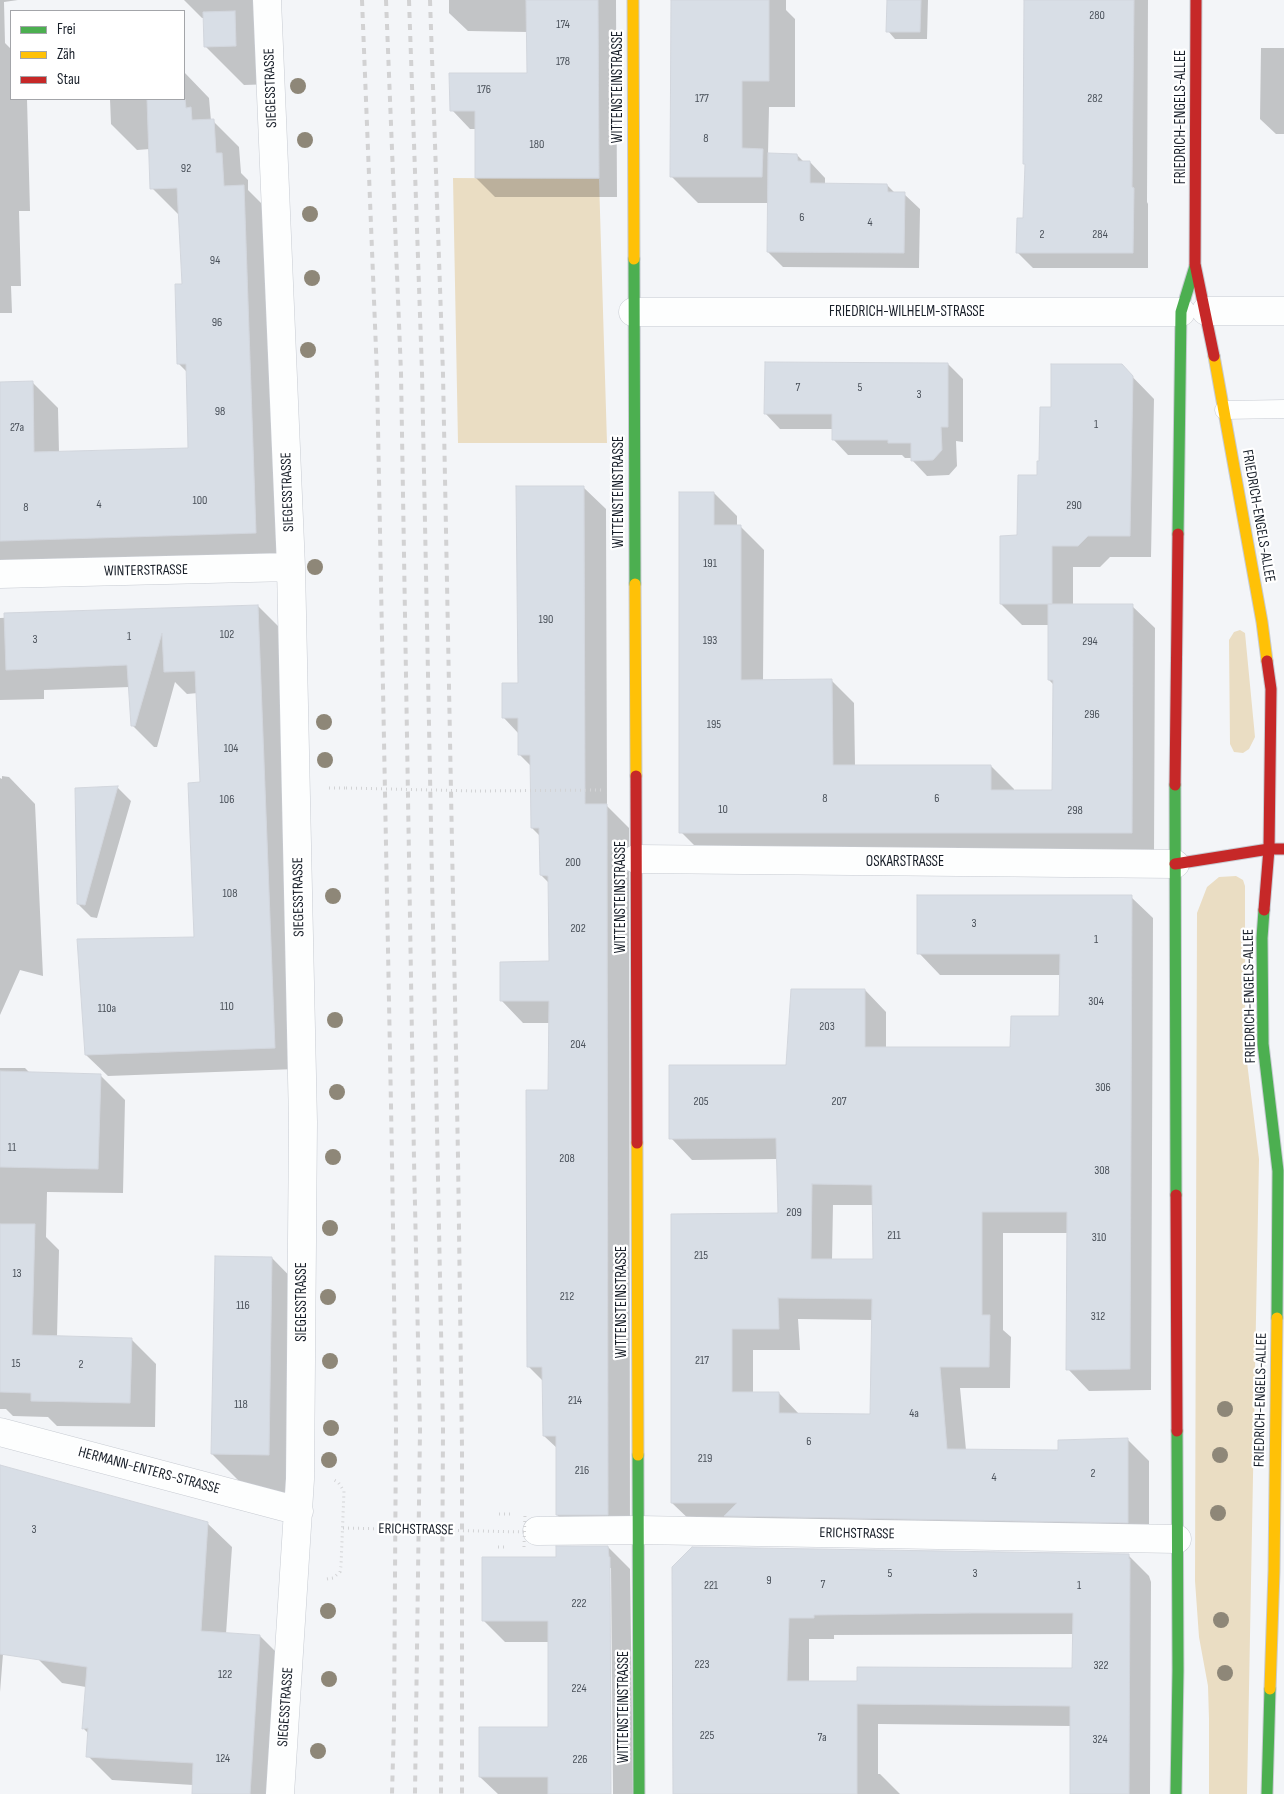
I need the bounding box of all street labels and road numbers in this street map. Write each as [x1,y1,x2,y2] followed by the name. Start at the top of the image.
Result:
[609,31,627,143] street label: WITTENSTEINSTRASSE
[261,48,281,128] street label: SIEGESSTRASSE
[1172,50,1190,184] street label: FRIEDRICH-ENGELS-ALLEE
[829,303,985,321] street label: FRIEDRICH-WILHELM-STRASSE
[610,436,628,548] street label: WITTENSTEINSTRASSE
[1237,448,1279,584] street label: FRIEDRICH-ENGELS-ALLEE
[278,452,298,532] street label: SIEGESSTRASSE
[104,561,188,581] street label: WINTERSTRASSE
[612,841,630,953] street label: WITTENSTEINSTRASSE
[866,853,944,871] street label: OSKARSTRASSE
[289,857,309,937] street label: SIEGESSTRASSE
[1240,929,1260,1063] street label: FRIEDRICH-ENGELS-ALLEE
[613,1246,631,1358] street label: WITTENSTEINSTRASSE
[293,1262,311,1342] street label: SIEGESSTRASSE
[1251,1333,1271,1467] street label: FRIEDRICH-ENGELS-ALLEE
[76,1443,222,1499] street label: HERMANN-ENTERS-STRASSE
[378,1520,454,1540] street label: ERICHSTRASSE
[819,1524,895,1544] street label: ERICHSTRASSE
[615,1651,633,1763] street label: WITTENSTEINSTRASSE
[274,1667,298,1747] street label: SIEGESSTRASSE

